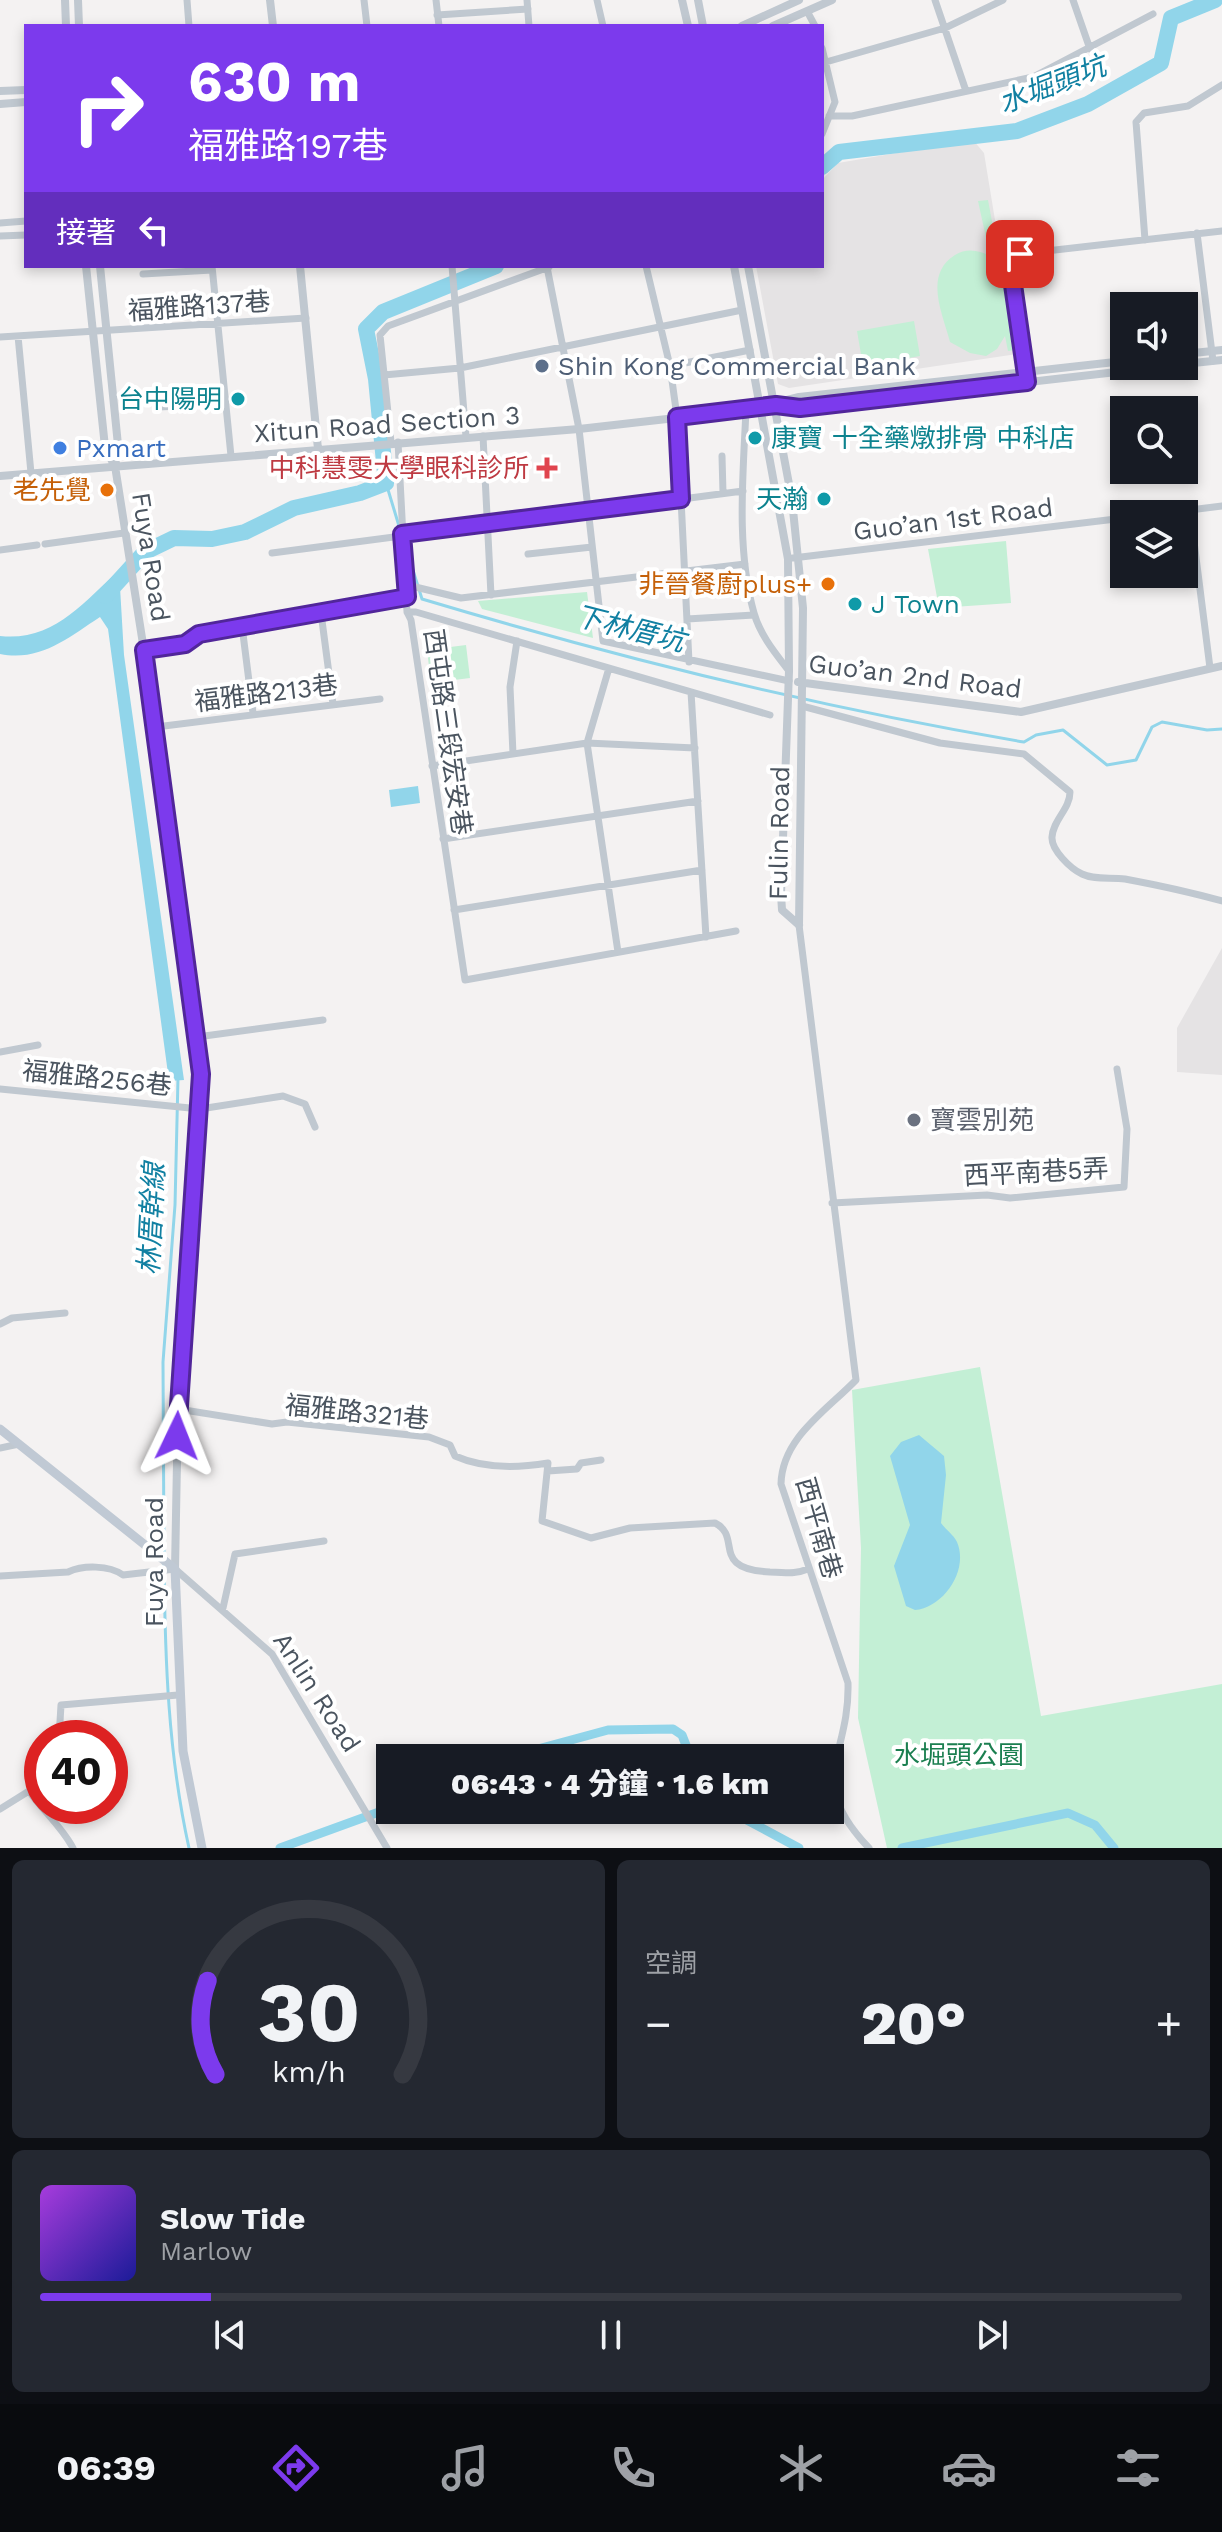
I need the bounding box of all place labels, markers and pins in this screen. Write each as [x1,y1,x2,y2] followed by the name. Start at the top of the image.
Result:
[986,220,1054,288] pin
[558,351,916,381] place label: Shin Kong Commercial Bank
[533,357,551,375] marker: Shin Kong Commercial Bank
[118,384,222,414] place label: 台中陽明
[229,390,247,408] marker: 台中陽明
[771,423,1075,453] place label: 康寶 十全藥燉排骨 中科店
[746,429,764,447] marker: 康寶 十全藥燉排骨 中科店
[76,433,166,463] place label: Pxmart
[51,439,69,457] marker: Pxmart
[269,453,529,483] place label: 中科慧雯大學眼科診所
[536,457,558,479] marker: 中科慧雯大學眼科診所
[13,475,91,505] place label: 老先覺
[98,481,116,499] marker: 老先覺
[756,484,808,514] place label: 天瀚
[815,490,833,508] marker: 天瀚
[638,569,812,599] place label: 非晉餐廚plus+
[819,575,837,593] marker: 非晉餐廚plus+
[871,589,960,619] place label: J Town
[846,595,864,613] marker: J Town
[930,1105,1034,1135] place label: 寶雲別苑
[905,1111,923,1129] marker: 寶雲別苑

